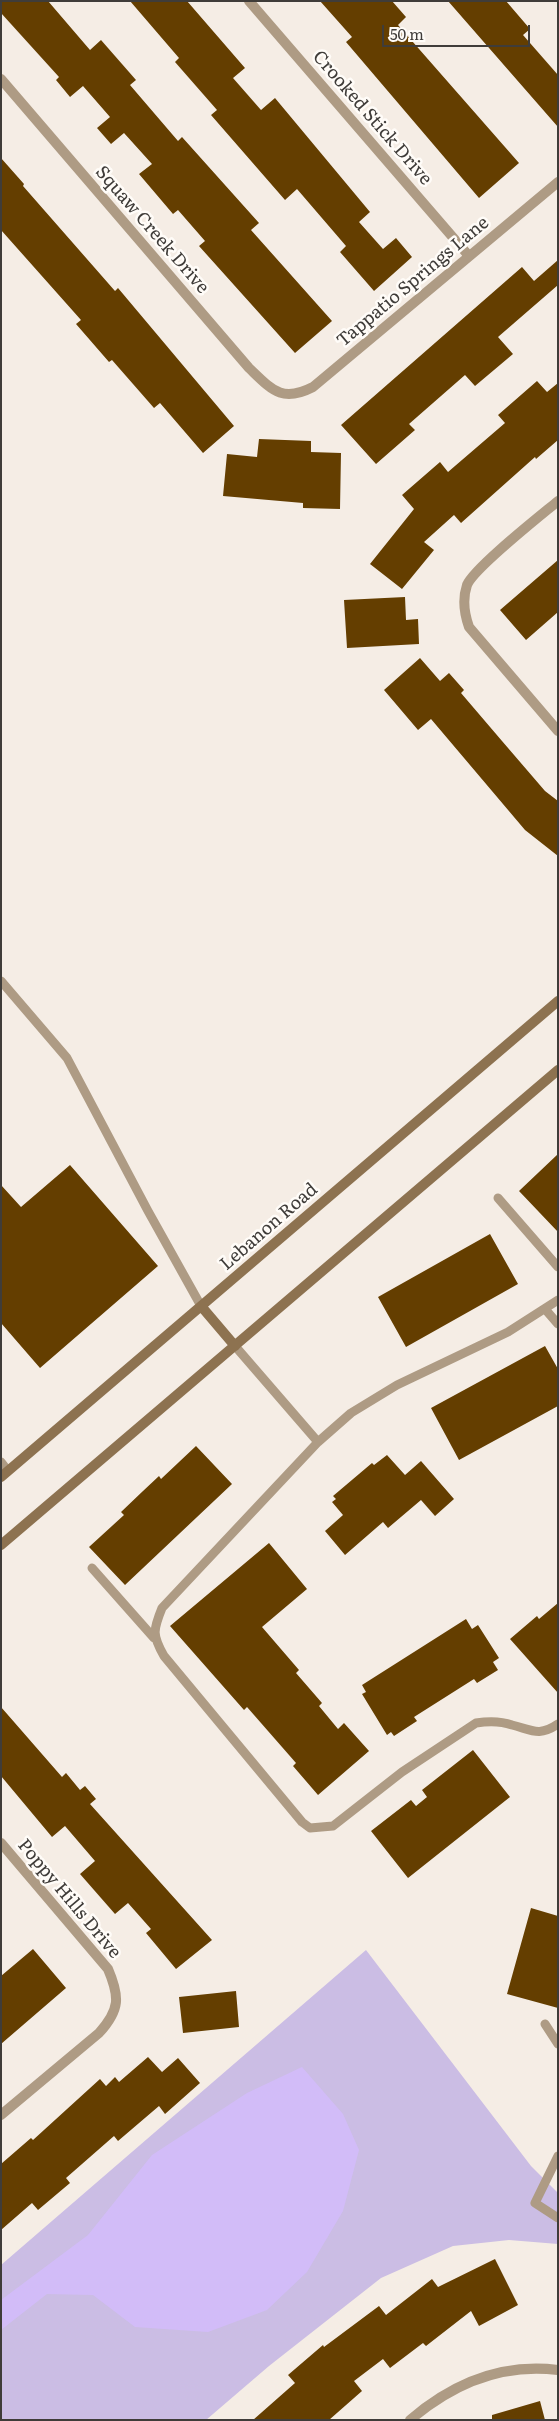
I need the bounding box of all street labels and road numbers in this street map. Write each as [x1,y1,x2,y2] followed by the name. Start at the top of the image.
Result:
[308,46,436,190] street label: Crooked Stick Drive
[91,162,213,298] street label: Squaw Creek Drive
[333,212,493,352] street label: Tappatio Springs Lane
[216,1179,322,1275] street label: Lebanon Road
[13,1835,125,1963] street label: Poppy Hills Drive

